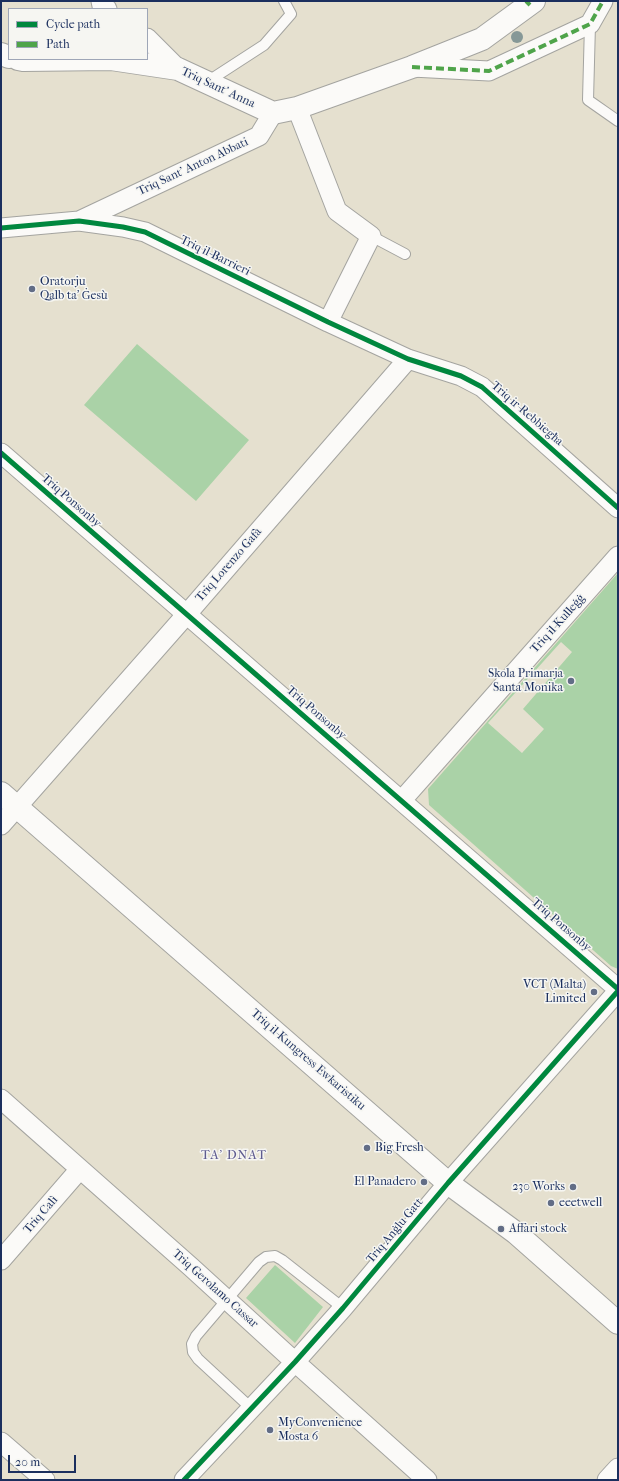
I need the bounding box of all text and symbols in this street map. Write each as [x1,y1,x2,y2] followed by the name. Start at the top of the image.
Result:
[8,8,148,60] legend
[46,17,100,31] text: Cycle path
[46,37,70,51] text: Path
[179,65,257,111] street label: Triq Sant' Anna
[135,135,251,199] street label: Triq Sant' Anton Abbati
[178,233,252,279] street label: Triq il-Barrieri
[40,275,108,303] place label: Oratorju Qalb ta' Ġesù
[27,284,37,294] marker: Oratorju Qalb ta' Ġesù
[488,379,566,449] street label: Triq ir-Rebbiegħa
[38,471,104,531] street label: Triq Ponsonby
[193,525,265,605] street label: Triq Lorenzo Gafà
[528,592,588,656] street label: Triq il-Kulleġġ
[488,667,563,695] place label: Skola Primarja Santa Monika
[566,676,576,686] marker: Skola Primarja Santa Monika
[283,683,349,743] street label: Triq Ponsonby
[528,895,594,955] street label: Triq Ponsonby
[523,978,586,1006] place label: VCT (Malta) Limited
[589,987,599,997] marker: VCT (Malta) Limited
[248,1006,368,1114] street label: Triq il-Kungress Ewkaristiku
[375,1141,424,1155] place label: Big Fresh
[362,1143,372,1153] marker: Big Fresh
[201,1148,267,1164] district label: TA' DNAT
[354,1175,416,1189] place label: El Panadero
[419,1177,429,1187] marker: El Panadero
[512,1180,565,1194] place label: 230 Works
[568,1182,578,1192] marker: 230 Works
[21,1193,61,1237] street label: Triq Calì
[364,1196,426,1266] street label: Triq Anġlu Gatt
[559,1196,602,1210] place label: eeetwell
[546,1198,556,1208] marker: eeetwell
[509,1222,567,1236] place label: Affari stock
[496,1224,506,1234] marker: Affari stock
[169,1247,261,1331] street label: Triq Gerolamo Cassar
[278,1416,362,1444] place label: MyConvenience Mosta 6
[265,1425,275,1435] marker: MyConvenience Mosta 6
[10,1447,78,1473] scale bar
[15,1455,40,1469] text: 20 m

